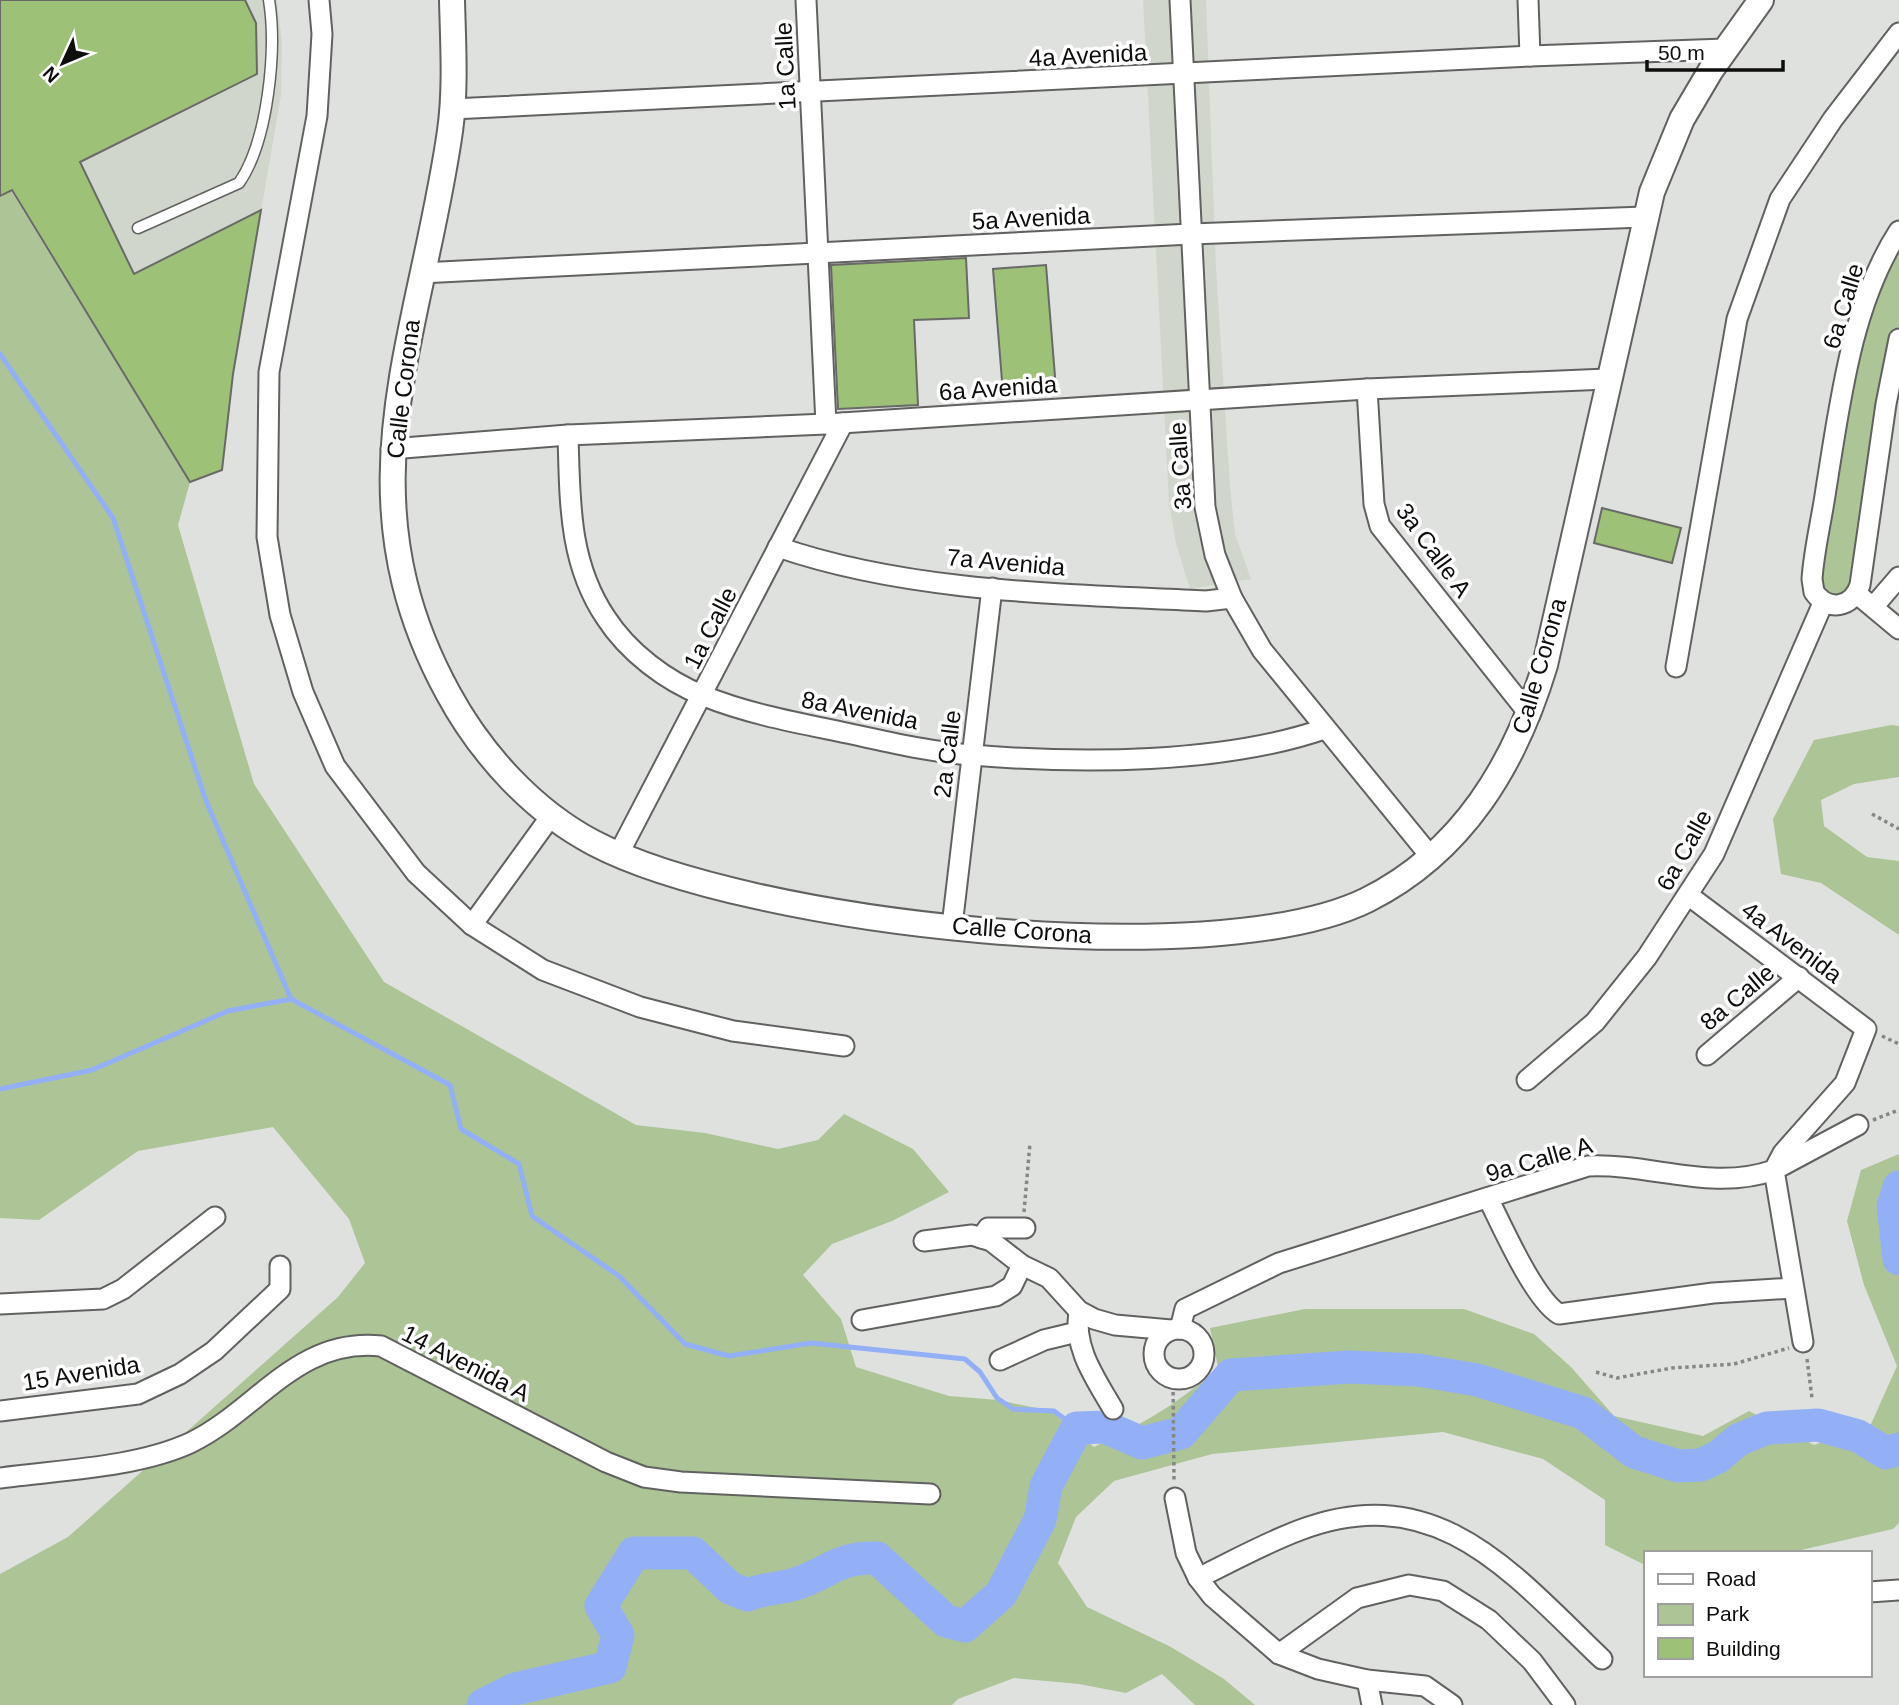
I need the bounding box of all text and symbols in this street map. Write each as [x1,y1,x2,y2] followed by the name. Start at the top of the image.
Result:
[769,21,801,111] street label: 1a Calle
[28,28,98,98] north arrow
[1647,28,1784,72] scale bar
[1028,38,1148,72] street label: 4a Avenida
[1658,41,1705,64] text: 50 m
[39,62,63,87] text: N
[971,201,1091,235] street label: 5a Avenida
[1817,260,1869,352] street label: 6a Calle
[381,317,425,460] street label: Calle Corona
[938,370,1059,406] street label: 6a Avenida
[1163,421,1197,511] street label: 3a Calle
[1391,498,1477,602] street label: 3a Calle A
[946,543,1067,581] street label: 7a Avenida
[678,583,742,673] street label: 1a Calle
[1507,594,1571,737] street label: Calle Corona
[799,685,921,735] street label: 8a Avenida
[928,709,966,799] street label: 2a Calle
[1651,805,1717,895] street label: 6a Calle
[1737,896,1848,989] street label: 4a Avenida
[951,912,1093,948] street label: Calle Corona
[1695,958,1779,1036] street label: 8a Calle
[1483,1131,1595,1187] street label: 9a Calle A
[398,1319,534,1407] street label: 14 Avenida A
[20,1350,142,1396] street label: 15 Avenida
[1644,1551,1871,1677] legend
[1706,1567,1756,1590] text: Road
[1706,1602,1750,1625] text: Park
[1706,1637,1781,1660] text: Building

